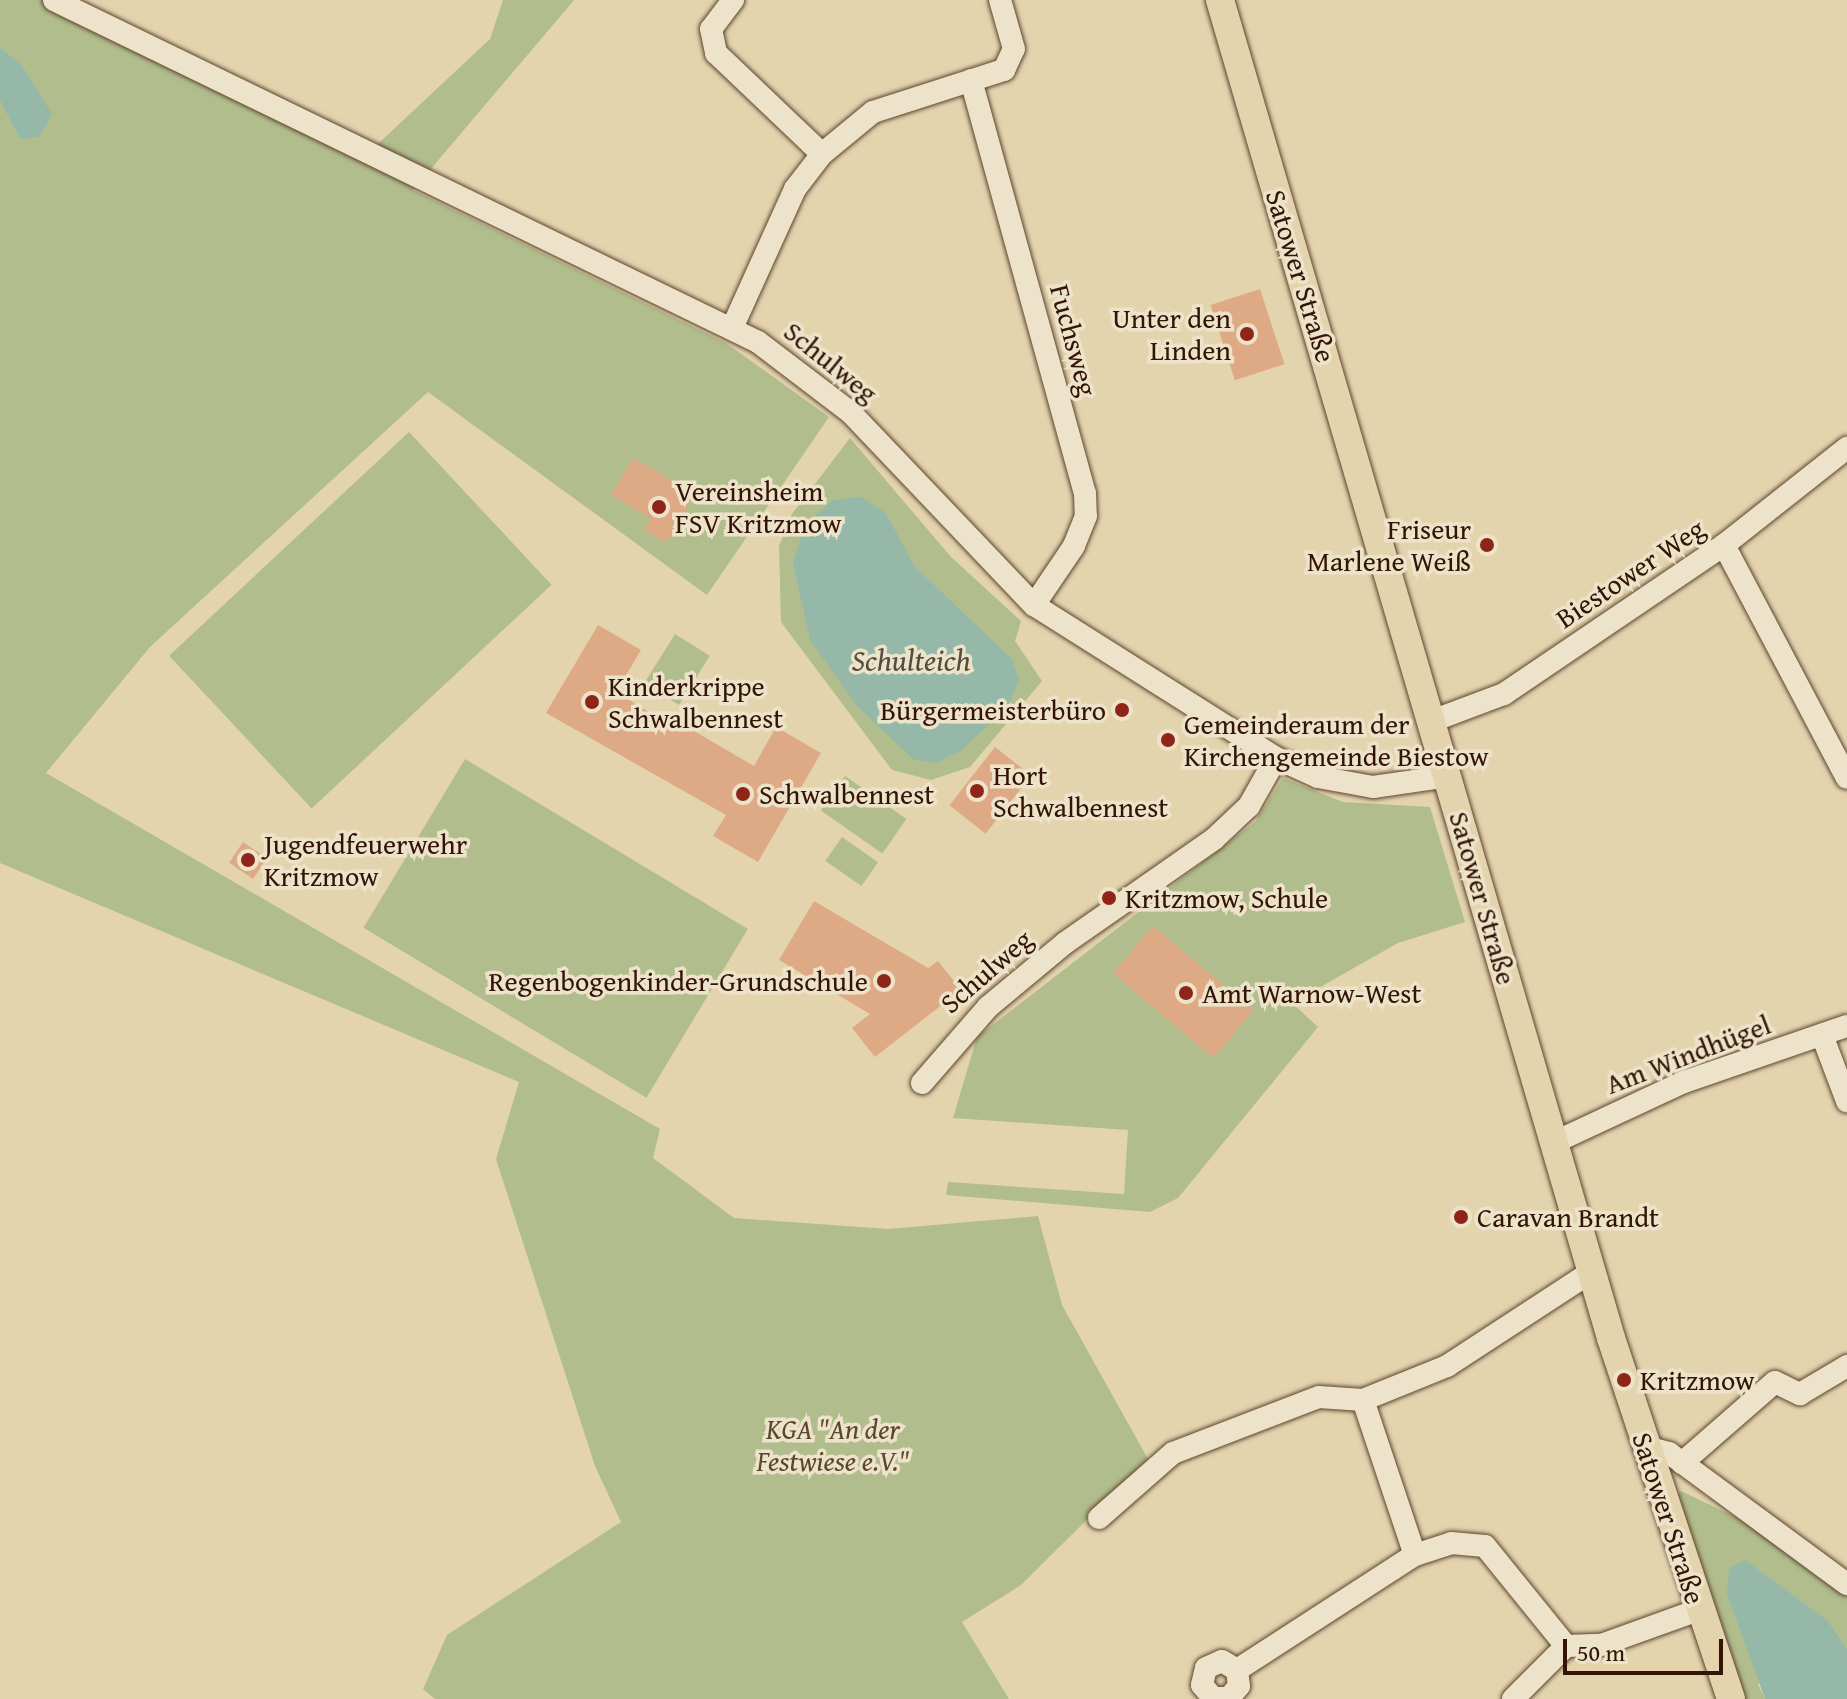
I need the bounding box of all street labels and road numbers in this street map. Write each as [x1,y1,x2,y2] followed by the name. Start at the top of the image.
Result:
[1259,186,1343,366] street label: Satower Straße
[1043,281,1105,399] street label: Fuchsweg
[777,314,885,410] street label: Schulweg
[1549,511,1711,635] street label: Biestower Weg
[1442,808,1524,988] street label: Satower Straße
[933,922,1039,1020] street label: Schulweg
[1601,1007,1775,1101] street label: Am Windhügel
[1625,1428,1713,1608] street label: Satower Straße

